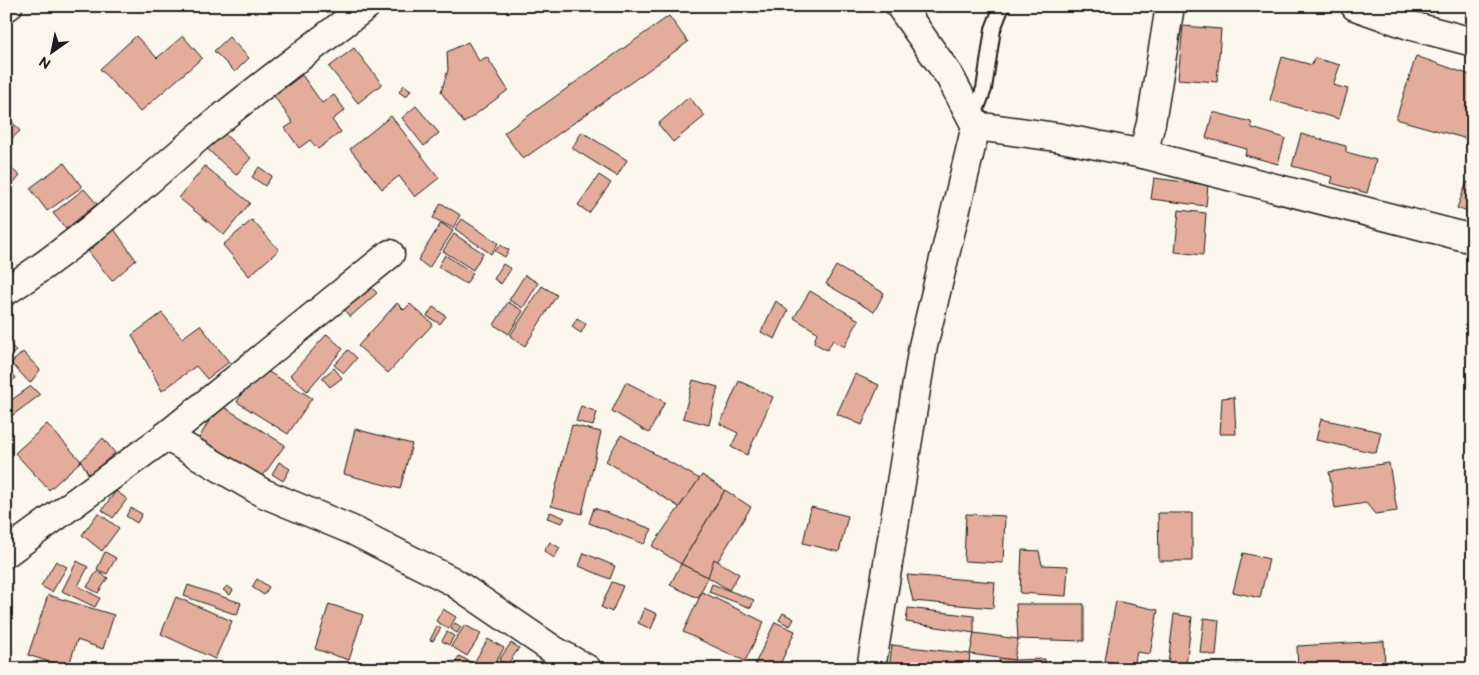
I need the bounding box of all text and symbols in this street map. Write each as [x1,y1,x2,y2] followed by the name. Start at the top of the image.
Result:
[28,28,78,78] north arrow
[36,52,54,72] text: N

